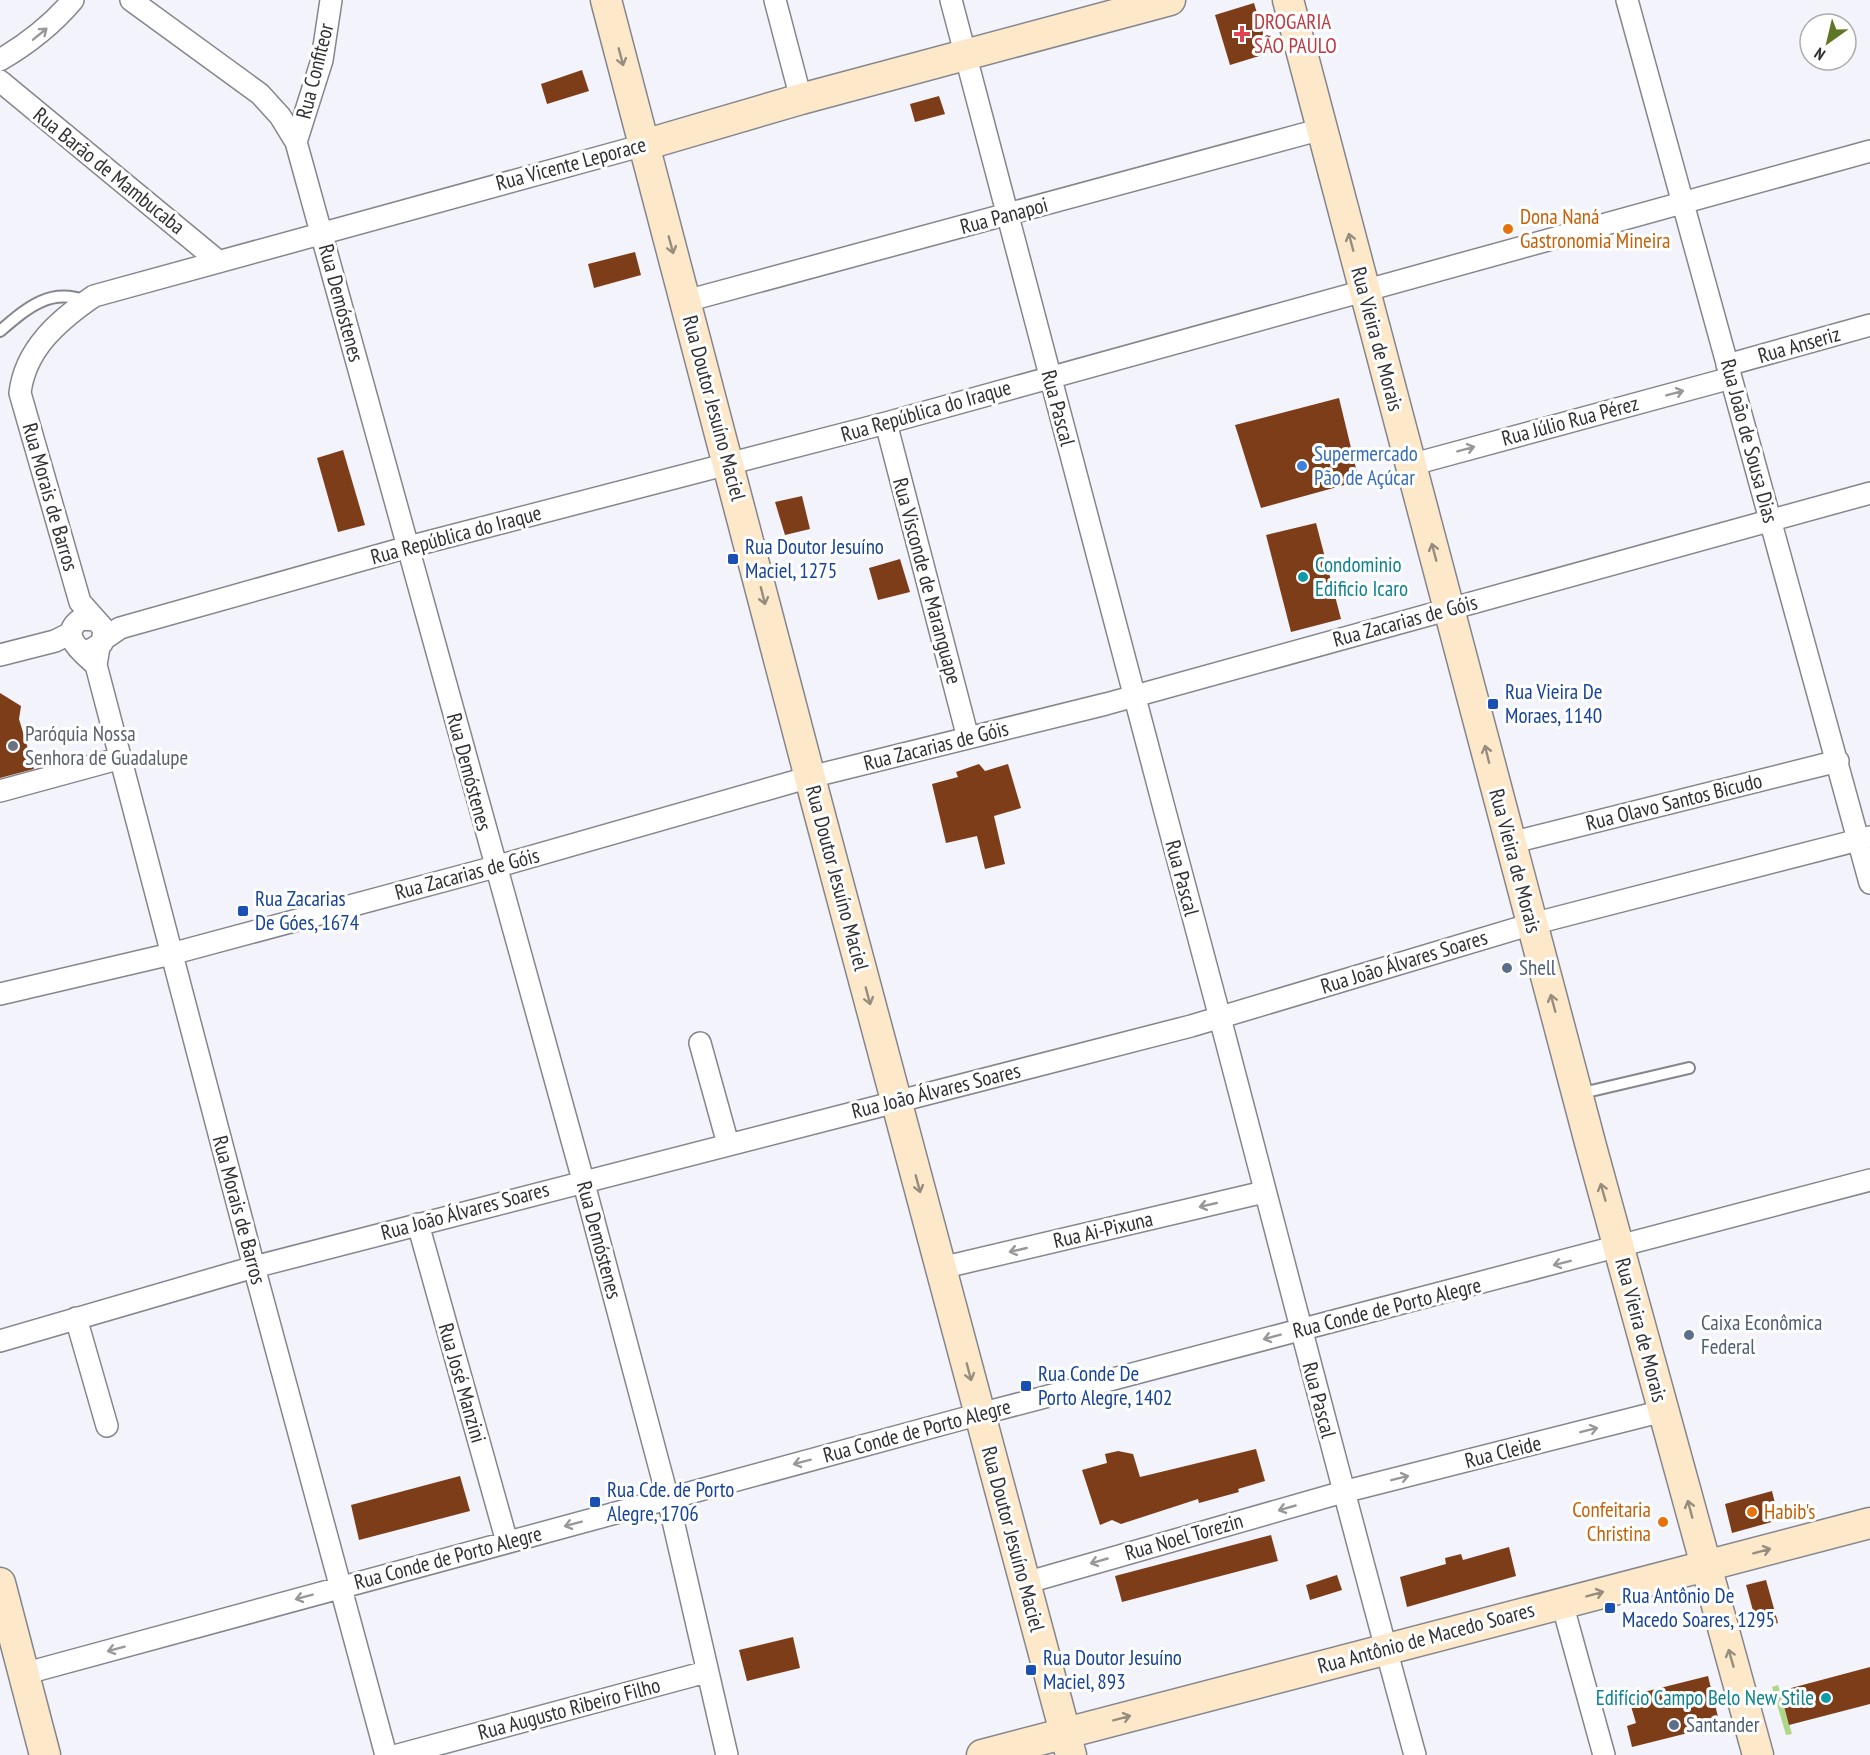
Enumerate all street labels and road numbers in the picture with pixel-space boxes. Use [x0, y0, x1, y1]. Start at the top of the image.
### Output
street label: Rua Confiteor [290, 20, 339, 121]
street label: Rua Barão de Mambucaba [28, 101, 191, 240]
street label: Rua Vicente Leporace [493, 131, 649, 197]
street label: Rua Panapoi [957, 191, 1051, 240]
street label: Rua Demóstenes [313, 241, 370, 365]
street label: Rua Vieira de Morais [1345, 264, 1410, 414]
street label: Rua Doutor Jesuíno Maciel [677, 312, 752, 504]
street label: Rua Anseriz [1755, 320, 1843, 369]
street label: Rua João de Sousa Dias [1715, 356, 1784, 526]
street label: Rua Pascal [1035, 367, 1082, 449]
street label: Rua República do Iraque [838, 373, 1014, 448]
street label: Rua Júlio Rua Pérez [1498, 389, 1641, 452]
street label: Rua Morais de Barros [16, 420, 85, 574]
street label: Rua Visconde de Maranguape [887, 475, 968, 687]
street label: Rua República do Iraque [368, 499, 544, 570]
street label: Rua Zacarias de Góis [1330, 588, 1480, 653]
street label: Rua Demóstenes [441, 710, 498, 834]
street label: Rua Zacarias de Góis [861, 714, 1011, 777]
street label: Rua Olavo Santos Bicudo [1583, 767, 1765, 836]
street label: Rua Doutor Jesuíno Maciel [800, 782, 875, 974]
street label: Rua Vieira de Morais [1483, 786, 1548, 936]
street label: Rua Pascal [1159, 837, 1206, 919]
street label: Rua Zacarias de Góis [392, 841, 542, 906]
street label: Rua João Álvares Soares [1317, 923, 1490, 1000]
street label: Rua João Álvares Soares [849, 1057, 1023, 1125]
street label: Rua Morais de Barros [207, 1133, 272, 1287]
street label: Rua João Álvares Soares [378, 1175, 552, 1246]
street label: Rua Demóstenes [571, 1178, 628, 1302]
street label: Rua Ai-Pixuna [1050, 1205, 1155, 1254]
street label: Rua Vieira de Morais [1609, 1255, 1674, 1405]
street label: Rua Conde de Porto Alegre [1290, 1271, 1484, 1344]
street label: Rua José Manzini [433, 1320, 492, 1446]
street label: Rua Pascal [1296, 1359, 1343, 1441]
street label: Rua Conde de Porto Alegre [820, 1392, 1014, 1469]
street label: Rua Cleide [1462, 1429, 1544, 1474]
street label: Rua Doutor Jesuíno Maciel [976, 1443, 1051, 1635]
street label: Rua Noel Torezin [1122, 1507, 1246, 1566]
street label: Rua Conde de Porto Alegre [351, 1519, 545, 1596]
street label: Rua Antônio de Macedo Soares [1315, 1596, 1537, 1679]
street label: Rua Augusto Ribeiro Filho [475, 1671, 663, 1746]

